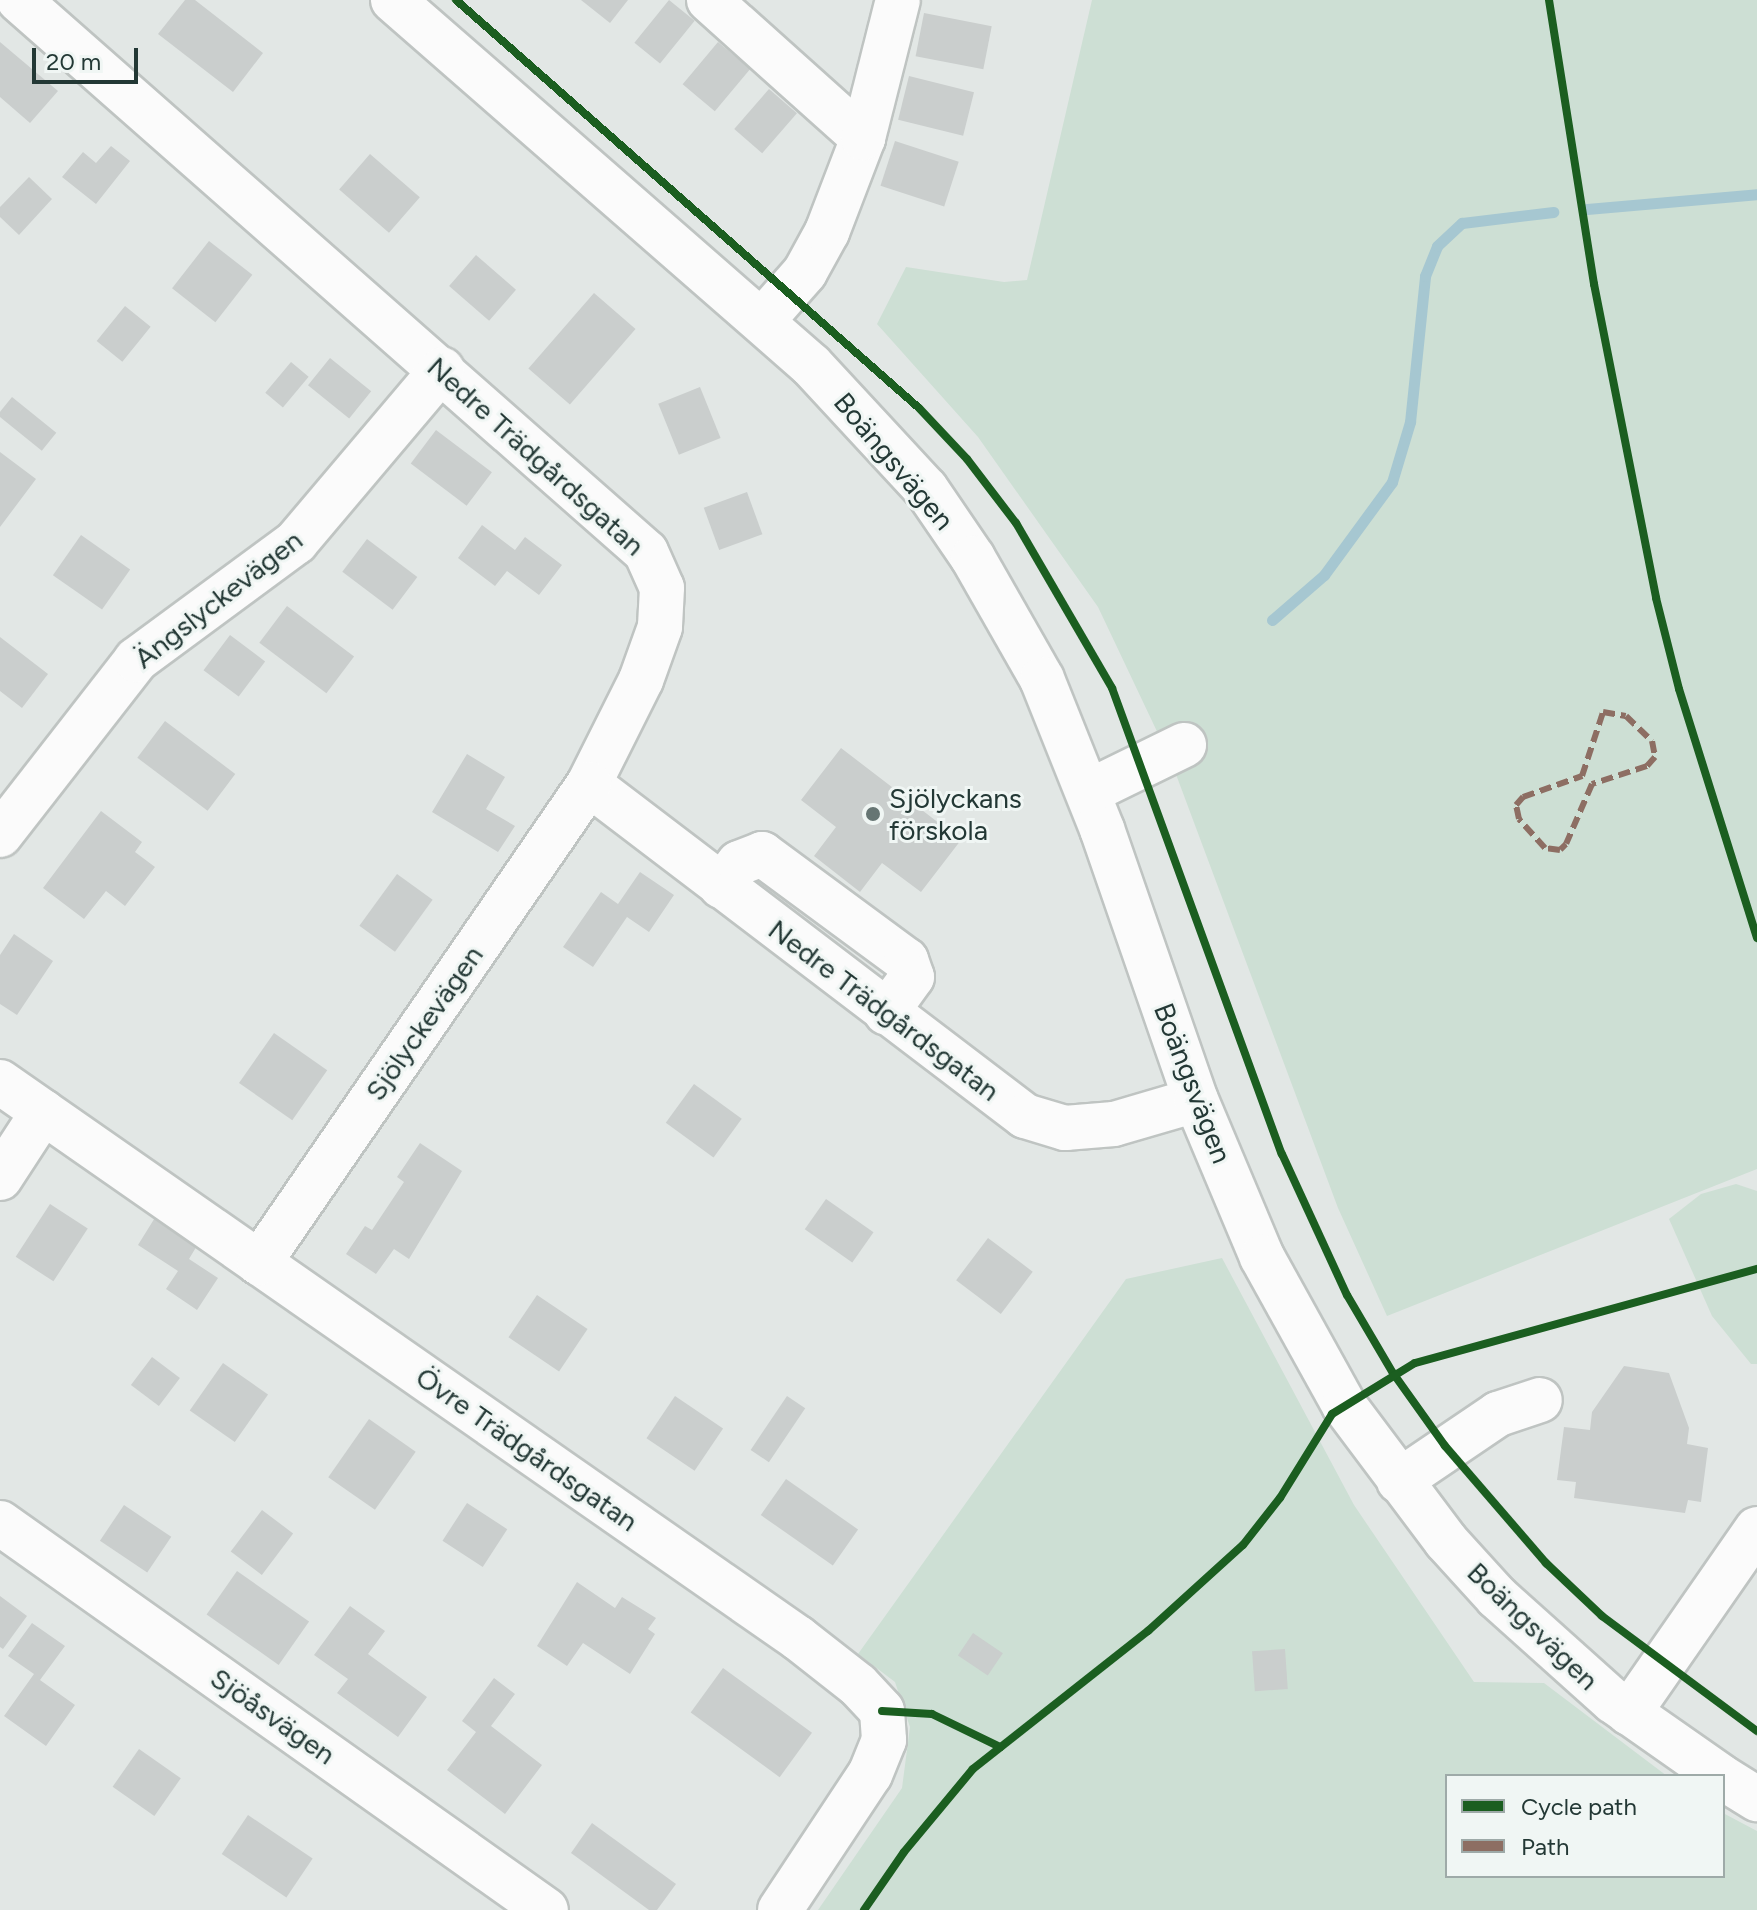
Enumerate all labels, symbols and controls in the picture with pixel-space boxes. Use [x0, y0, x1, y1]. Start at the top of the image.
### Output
scale bar [36, 32, 142, 82]
text: 20 m [46, 47, 101, 76]
street label: Nedre Trädgårdsgatan [421, 350, 651, 562]
street label: Boängsvägen [827, 386, 961, 536]
street label: Ängslyckevägen [127, 523, 309, 675]
place label: Sjölyckans förskola [889, 781, 1022, 847]
marker: Sjölyckans förskola [864, 805, 882, 823]
street label: Nedre Trädgårdsgatan [762, 912, 1006, 1108]
street label: Sjölyckevägen [358, 939, 490, 1107]
street label: Boängsvägen [1147, 998, 1239, 1168]
street label: Övre Trädgårdsgatan [410, 1360, 644, 1538]
street label: Boängsvägen [1461, 1555, 1605, 1697]
street label: Sjöåsvägen [204, 1661, 342, 1771]
legend [1445, 1774, 1725, 1878]
text: Cycle path [1521, 1792, 1637, 1821]
text: Path [1521, 1832, 1569, 1861]

